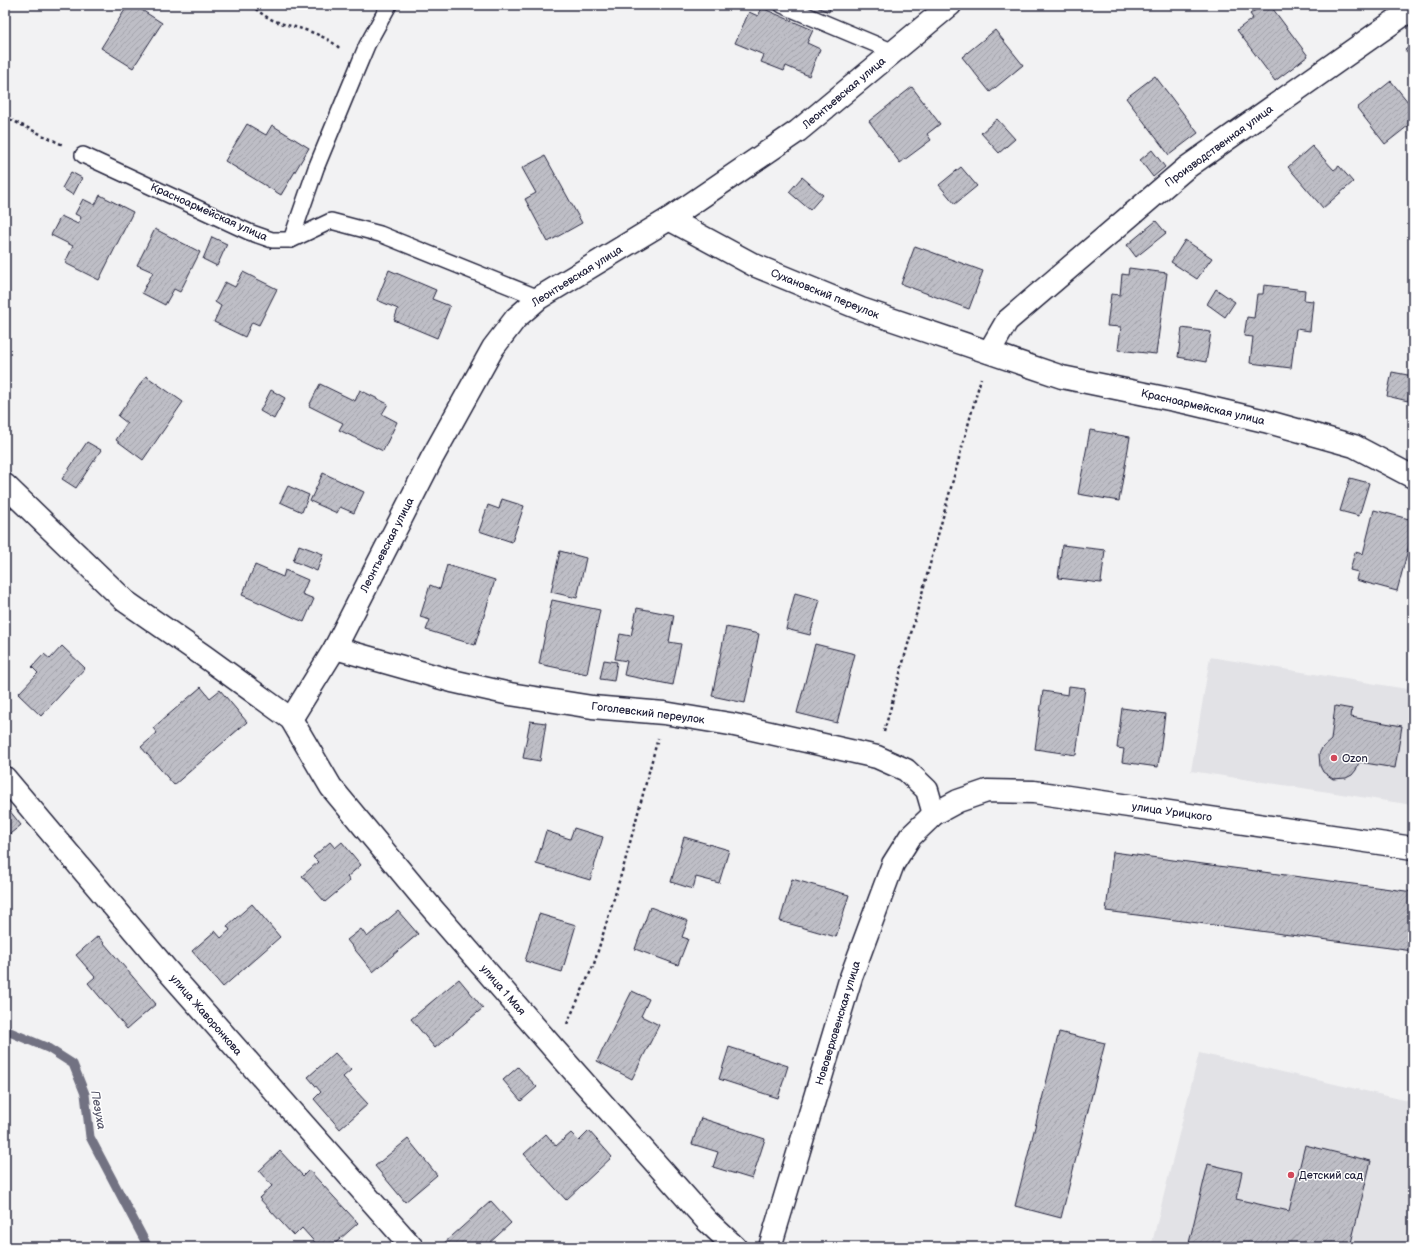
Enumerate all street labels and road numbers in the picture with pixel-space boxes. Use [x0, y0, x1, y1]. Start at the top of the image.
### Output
street label: Леонтьевская улица [799, 54, 889, 132]
street label: Производственная улица [1162, 102, 1276, 190]
street label: Красноармейская улица [149, 180, 270, 244]
street label: Леонтьевская улица [528, 243, 625, 310]
street label: Сухановский переулок [769, 266, 881, 322]
street label: Красноармейская улица [1140, 386, 1267, 428]
street label: Леонтьевская улица [357, 495, 417, 595]
street label: Гоголевский переулок [591, 700, 706, 726]
street label: улица Урицкого [1131, 800, 1213, 824]
street label: Нововерховенская улица [813, 959, 863, 1087]
street label: улица 1 Мая [478, 962, 528, 1018]
street label: улица Жаворонкова [167, 972, 245, 1058]

